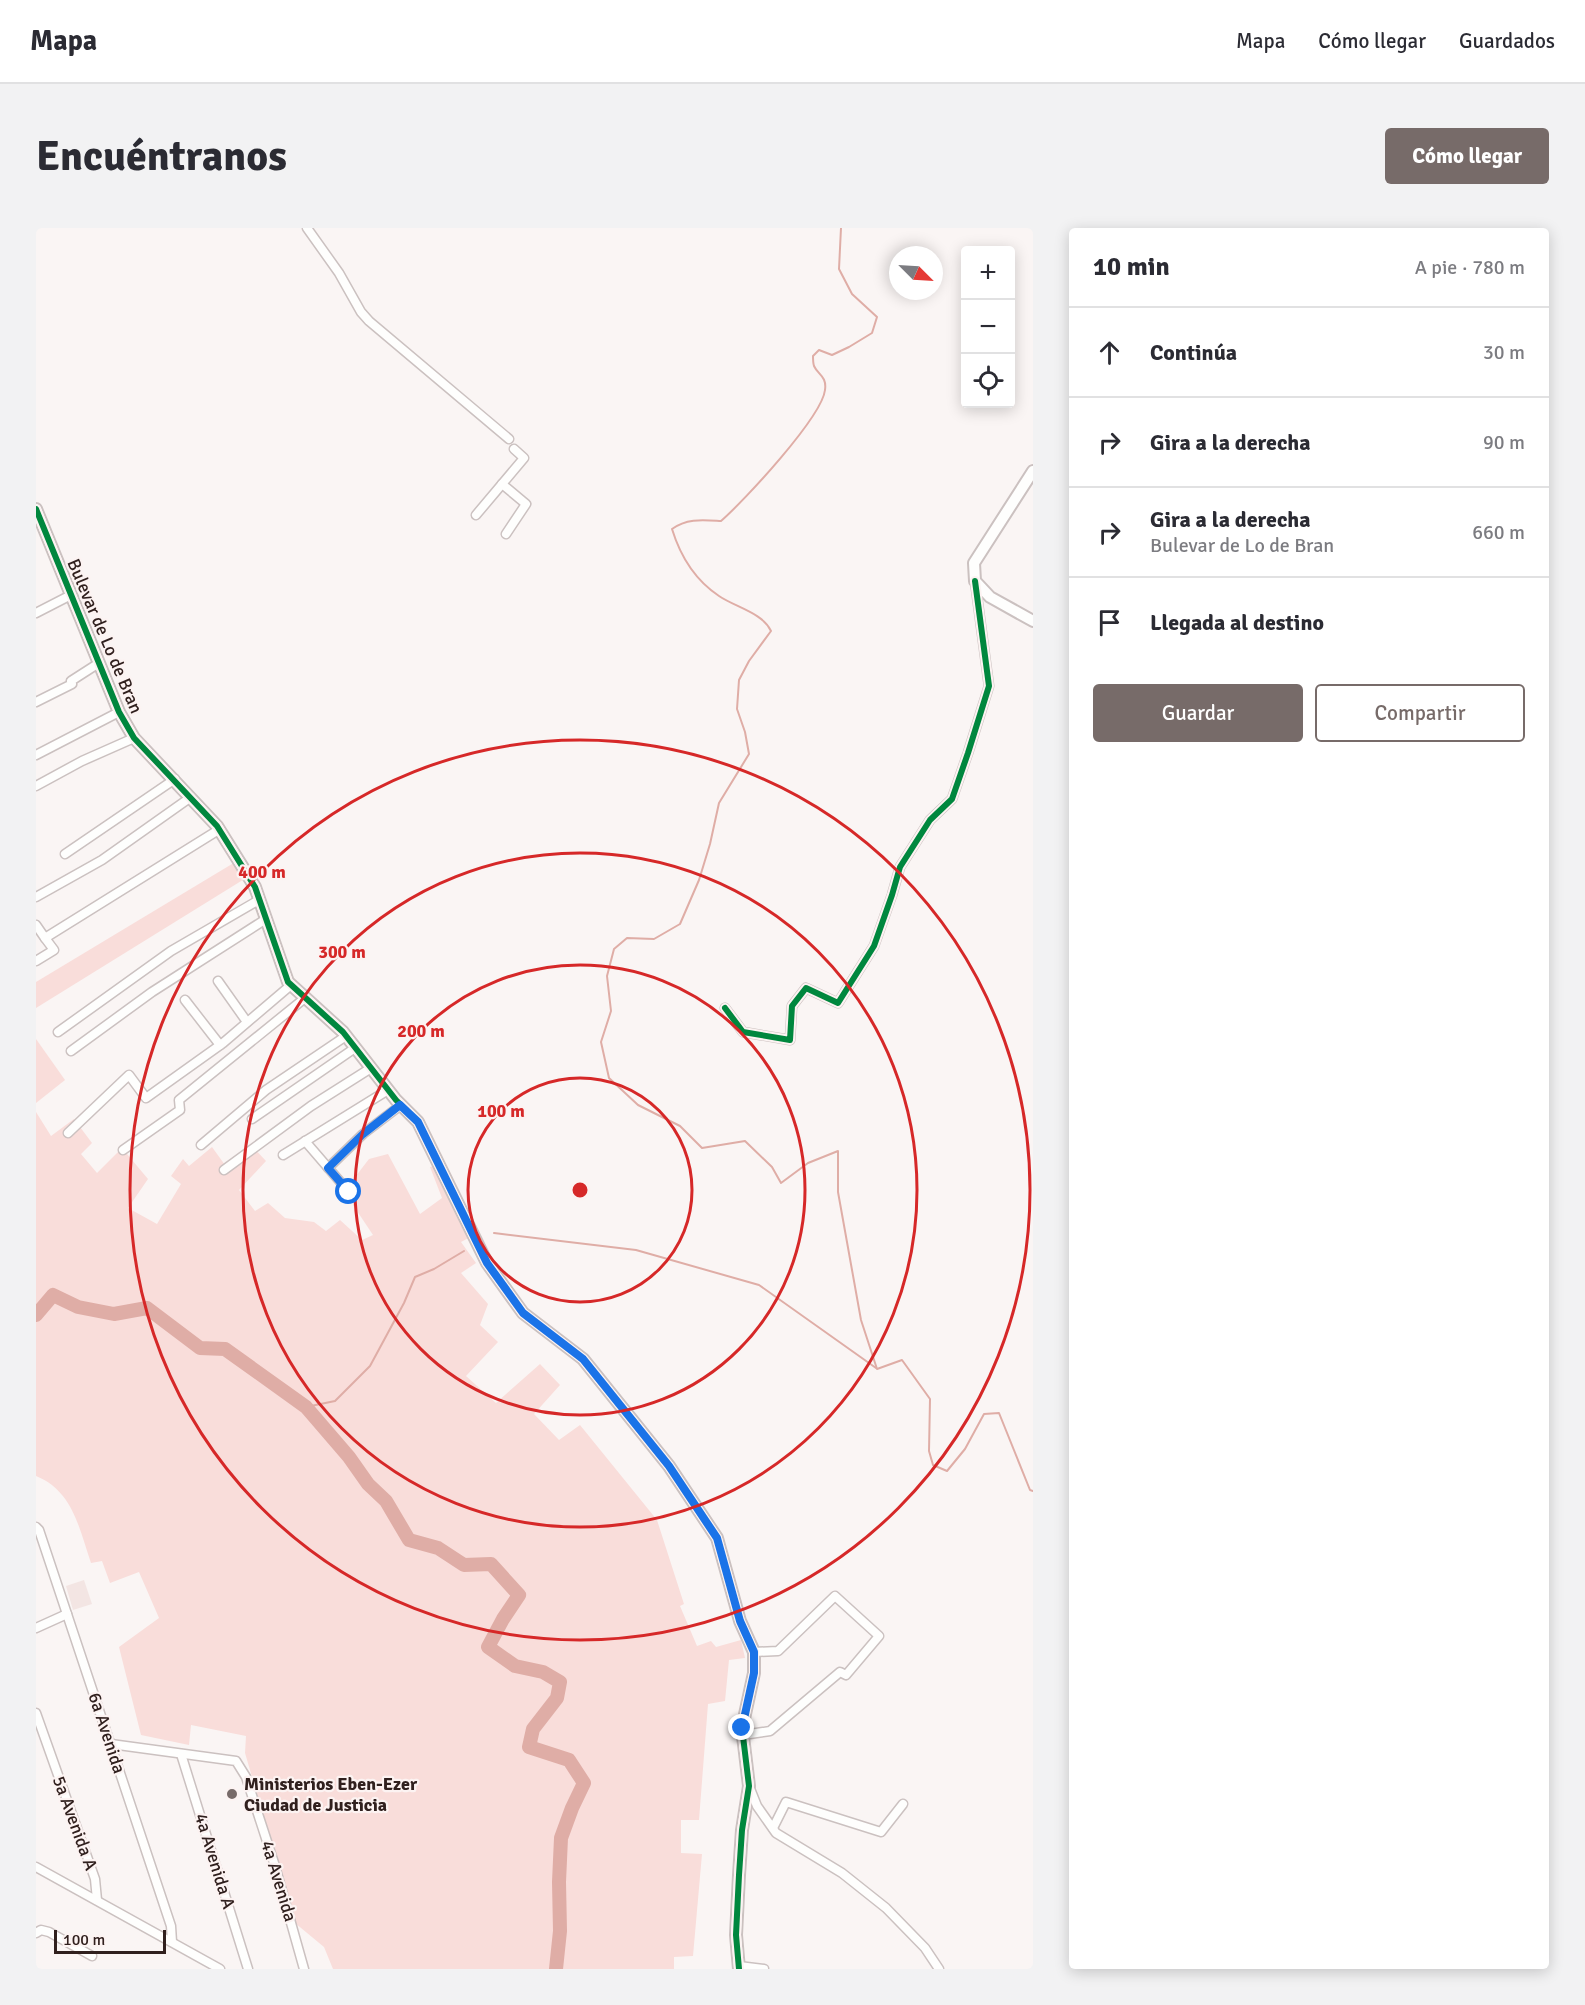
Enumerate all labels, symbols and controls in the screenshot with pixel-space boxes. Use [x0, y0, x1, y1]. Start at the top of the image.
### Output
text: Mapa [30, 24, 97, 58]
text: Mapa [1236, 28, 1285, 54]
text: Cómo llegar [1318, 28, 1426, 54]
text: Guardados [1459, 28, 1555, 54]
button: Cómo llegar [1385, 128, 1549, 184]
text: Encuéntranos [36, 131, 287, 182]
north arrow [889, 246, 943, 300]
map controls [961, 246, 1015, 408]
button: + [961, 246, 1015, 300]
text: 10 min [1093, 251, 1170, 283]
text: A pie · 780 m [1415, 255, 1525, 280]
button: − [961, 300, 1015, 354]
icon: ahead [1093, 336, 1126, 369]
text: Continúa [1150, 339, 1237, 366]
text: 30 m [1483, 340, 1525, 365]
button: locate [961, 354, 1015, 408]
icon: right [1093, 426, 1126, 459]
text: Gira a la derecha [1150, 429, 1311, 456]
text: 90 m [1483, 430, 1525, 455]
text: Gira a la derecha [1150, 506, 1311, 533]
icon: right [1093, 516, 1126, 549]
text: 660 m [1472, 520, 1525, 545]
text: Bulevar de Lo de Bran [1150, 533, 1334, 558]
street label: Bulevar de Lo de Bran [62, 555, 148, 717]
icon: arrive [1093, 606, 1126, 639]
text: Llegada al destino [1150, 609, 1324, 636]
button: Guardar [1093, 684, 1303, 742]
button: Compartir [1315, 684, 1525, 742]
text: 400 m [238, 861, 286, 883]
text: 300 m [318, 941, 366, 963]
text: 200 m [397, 1020, 445, 1042]
text: 100 m [477, 1100, 525, 1122]
route start [335, 1178, 361, 1204]
centre of rings [570, 1180, 590, 1200]
street label: 6a Avenida [84, 1690, 130, 1776]
route end [728, 1714, 754, 1740]
street label: 5a Avenida A [48, 1773, 102, 1873]
place label: Ministerios Eben-Ezer Ciudad de Justicia [244, 1773, 418, 1816]
marker: Ministerios Eben-Ezer Ciudad de Justicia [225, 1787, 239, 1801]
street label: 4a Avenida A [190, 1811, 240, 1911]
street label: 4a Avenida [256, 1838, 302, 1924]
scale bar [54, 1927, 166, 1954]
text: 100 m [63, 1930, 105, 1950]

